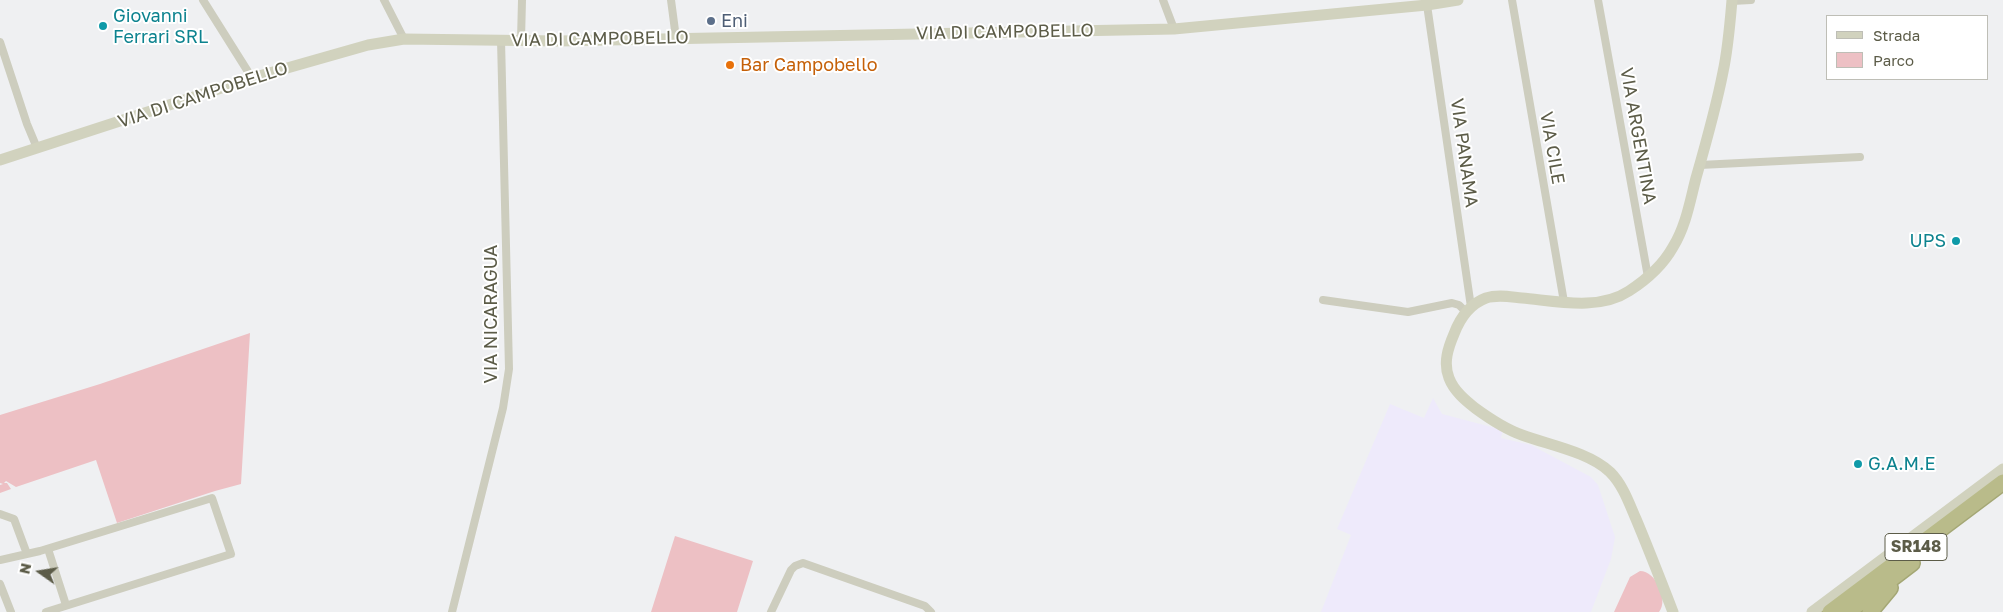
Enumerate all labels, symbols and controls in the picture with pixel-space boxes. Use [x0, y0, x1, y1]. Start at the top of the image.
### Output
place label: Giovanni Ferrari SRL [113, 5, 208, 48]
place label: Eni [721, 10, 748, 32]
marker: Eni [705, 15, 717, 27]
legend [1826, 15, 1988, 80]
marker: Giovanni Ferrari SRL [97, 20, 109, 32]
street label: VIA DI CAMPOBELLO [916, 20, 1094, 44]
text: Strada [1873, 26, 1920, 44]
street label: VIA DI CAMPOBELLO [511, 27, 689, 51]
text: Parco [1873, 51, 1914, 69]
place label: Bar Campobello [740, 54, 878, 76]
street label: VIA DI CAMPOBELLO [115, 57, 291, 133]
marker: Bar Campobello [724, 59, 736, 71]
street label: VIA ARGENTINA [1615, 66, 1661, 206]
street label: VIA PANAMA [1446, 97, 1482, 209]
street label: VIA CILE [1535, 110, 1569, 186]
place label: UPS [1910, 230, 1946, 252]
marker: UPS [1950, 235, 1962, 247]
street label: VIA NICARAGUA [480, 245, 502, 383]
place label: G.A.M.E [1868, 453, 1935, 475]
marker: G.A.M.E [1852, 458, 1864, 470]
road number: SR148 [1885, 534, 1947, 560]
north arrow [15, 547, 65, 597]
text: N [15, 561, 34, 576]

